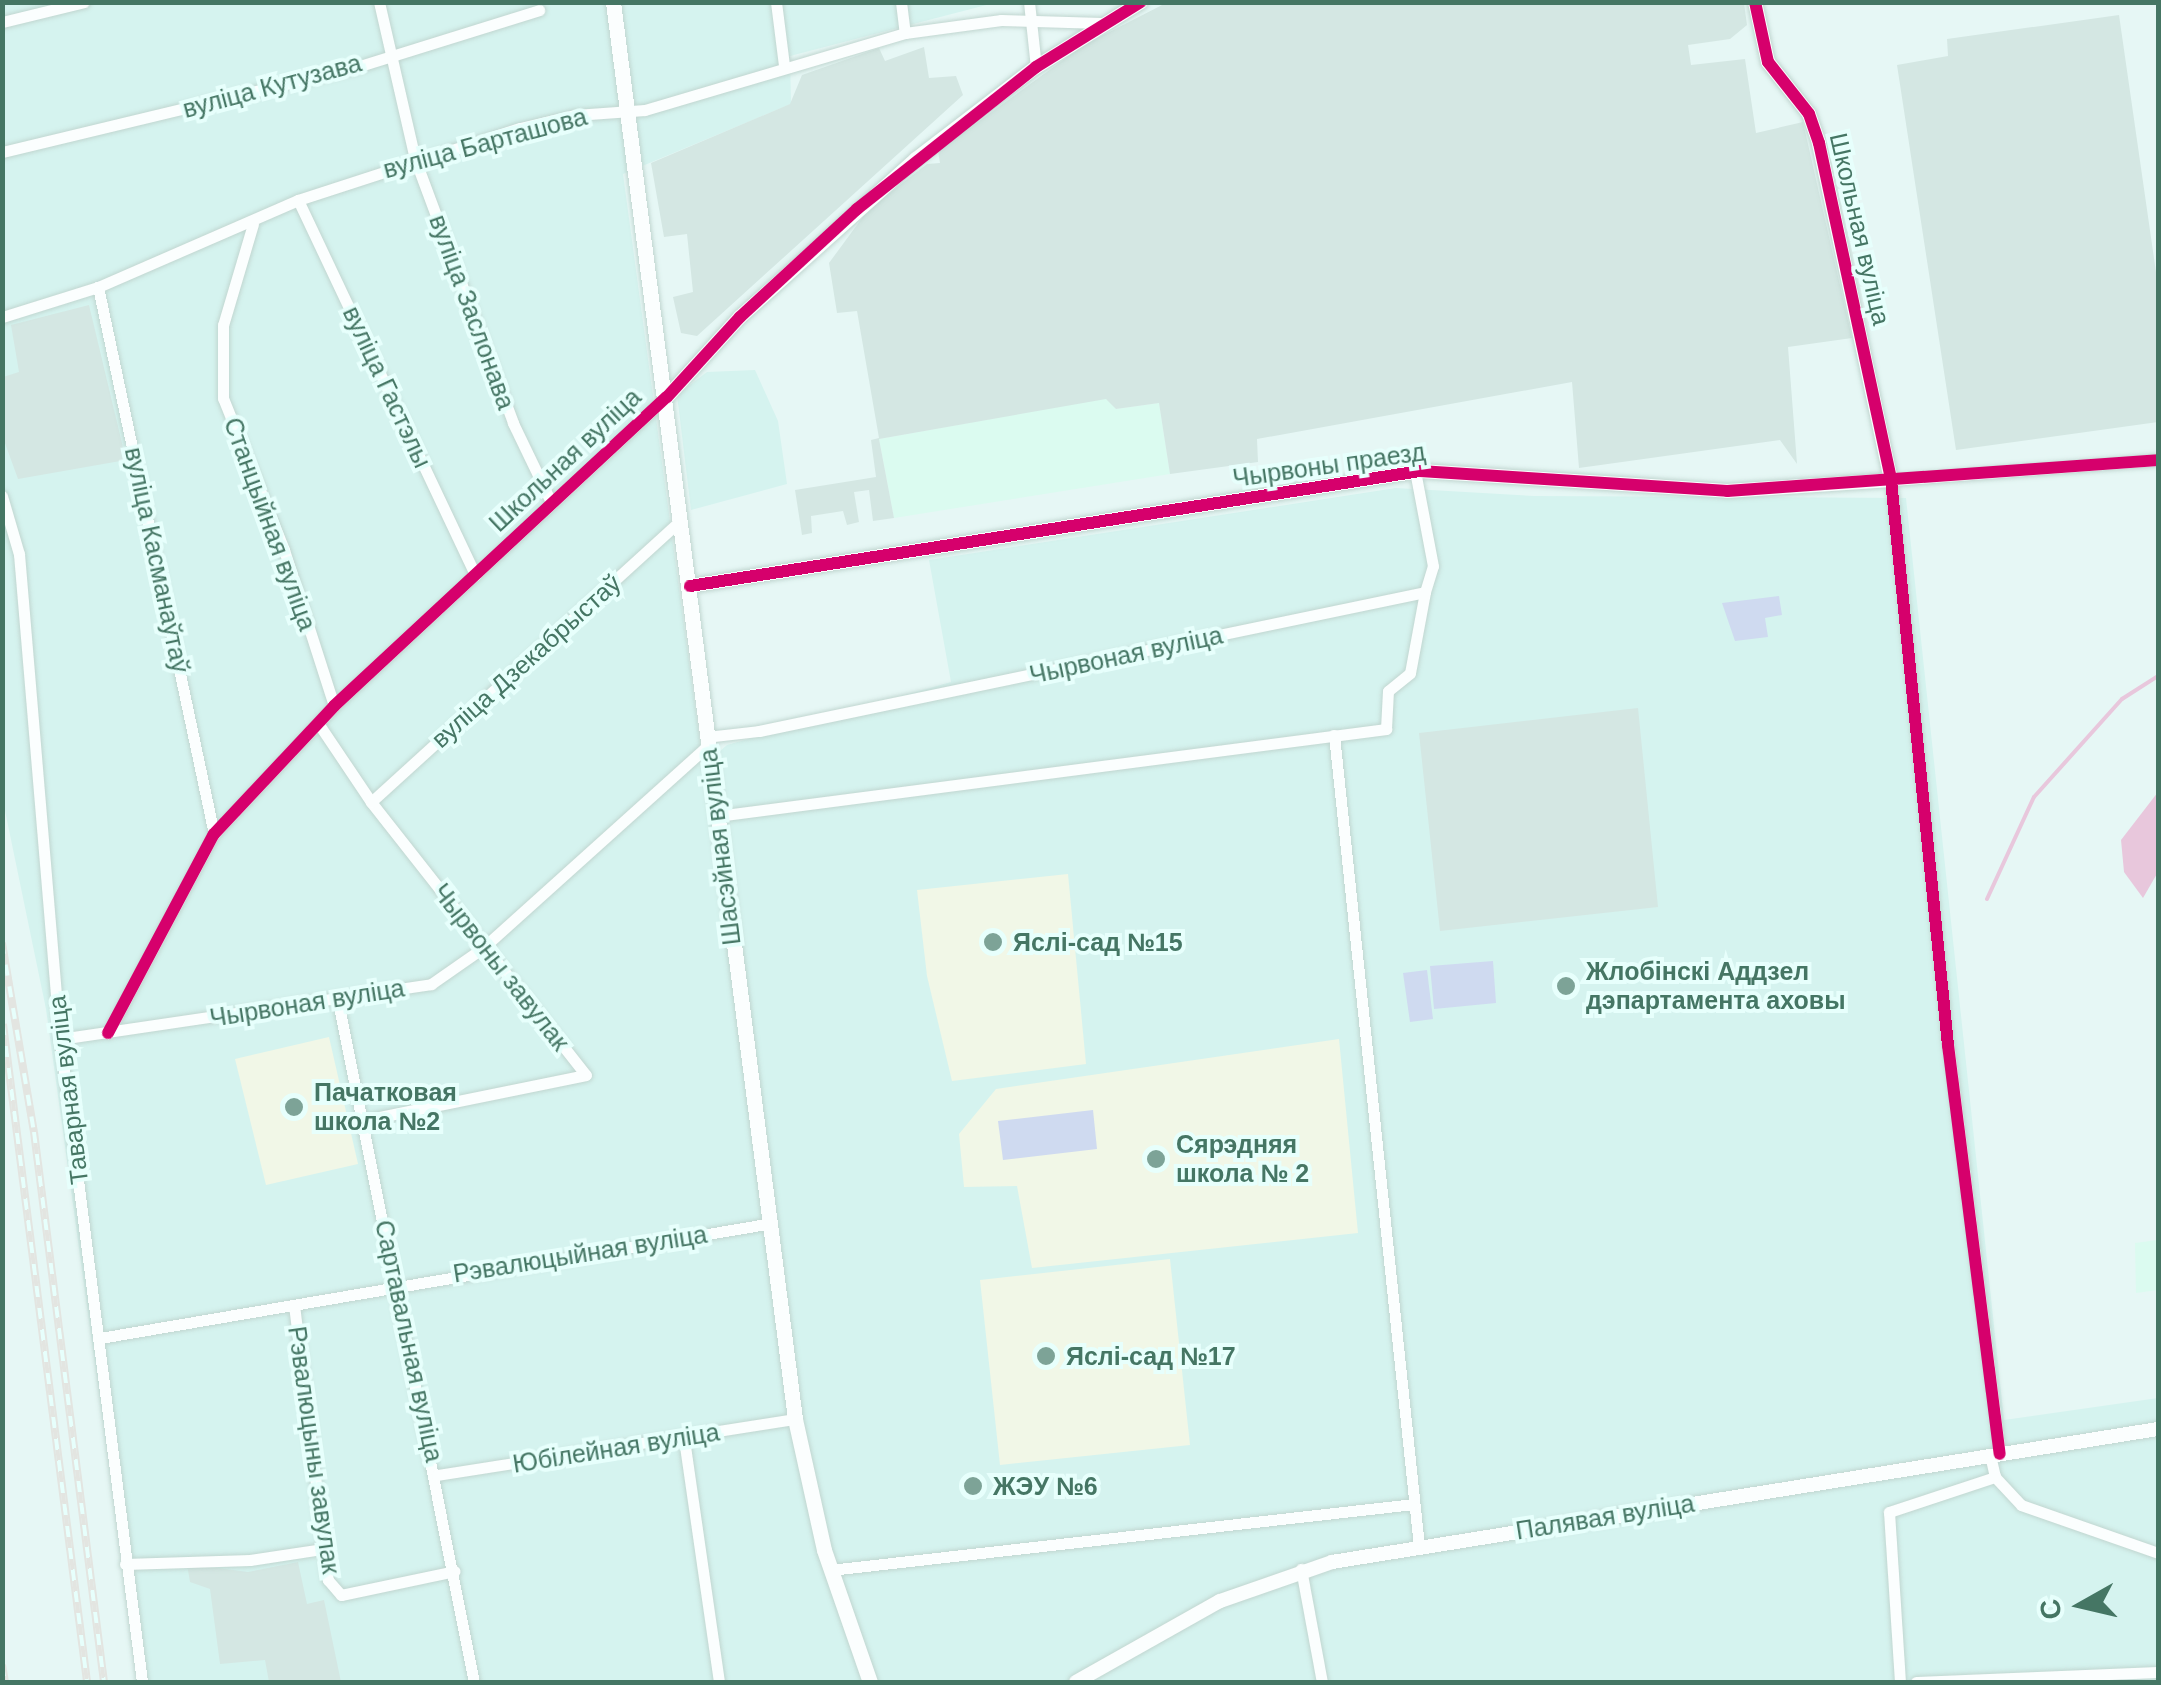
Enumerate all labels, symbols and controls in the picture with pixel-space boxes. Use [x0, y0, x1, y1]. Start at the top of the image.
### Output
street label: вуліца Кутузава [179, 48, 365, 124]
street label: вуліца Барташова [380, 101, 590, 185]
street label: Школьная вуліца [1823, 130, 1897, 328]
street label: вуліца Заслонава [423, 211, 521, 413]
street label: вуліца Гастэлы [336, 301, 438, 473]
street label: Школьная вуліца [483, 382, 647, 538]
street label: Станцыйная вуліца [218, 413, 322, 635]
street label: Чырвоны праезд [1231, 437, 1427, 493]
street label: вуліца Касманаўтаў [118, 444, 196, 676]
street label: вуліца Дзекабрыстаў [425, 568, 627, 754]
street label: Чырвоная вуліца [1027, 620, 1225, 690]
street label: Шасэйная вуліца [693, 747, 747, 947]
street label: Чырвоны завулак [426, 878, 576, 1056]
place label: Яслі-сад №15 [1013, 927, 1183, 957]
marker: Яслі-сад №15 [982, 931, 1004, 953]
place label: Жлобінскі Аддзел дэпартамента аховы [1586, 957, 1846, 1016]
street label: Чырвоная вуліца [208, 973, 406, 1033]
marker: Жлобінскі Аддзел дэпартамента аховы [1555, 975, 1577, 997]
street label: Таварная вуліца [42, 994, 94, 1186]
place label: Пачатковая школа №2 [314, 1078, 457, 1137]
marker: Пачатковая школа №2 [283, 1096, 305, 1118]
place label: Сярэдняя школа № 2 [1176, 1130, 1309, 1189]
marker: Сярэдняя школа № 2 [1145, 1148, 1167, 1170]
street label: Сартавальная вуліца [369, 1217, 449, 1465]
street label: Рэвалюцыйная вуліца [451, 1219, 709, 1289]
street label: Рэвалюцыны завулак [282, 1324, 346, 1576]
place label: Яслі-сад №17 [1066, 1341, 1236, 1371]
marker: Яслі-сад №17 [1035, 1345, 1057, 1367]
street label: Юбілейная вуліца [511, 1417, 721, 1479]
place label: ЖЭУ №6 [993, 1471, 1098, 1501]
marker: ЖЭУ №6 [962, 1475, 984, 1497]
street label: Палявая вуліца [1514, 1488, 1696, 1546]
north arrow [2031, 1555, 2131, 1655]
text: С [2034, 1597, 2068, 1621]

